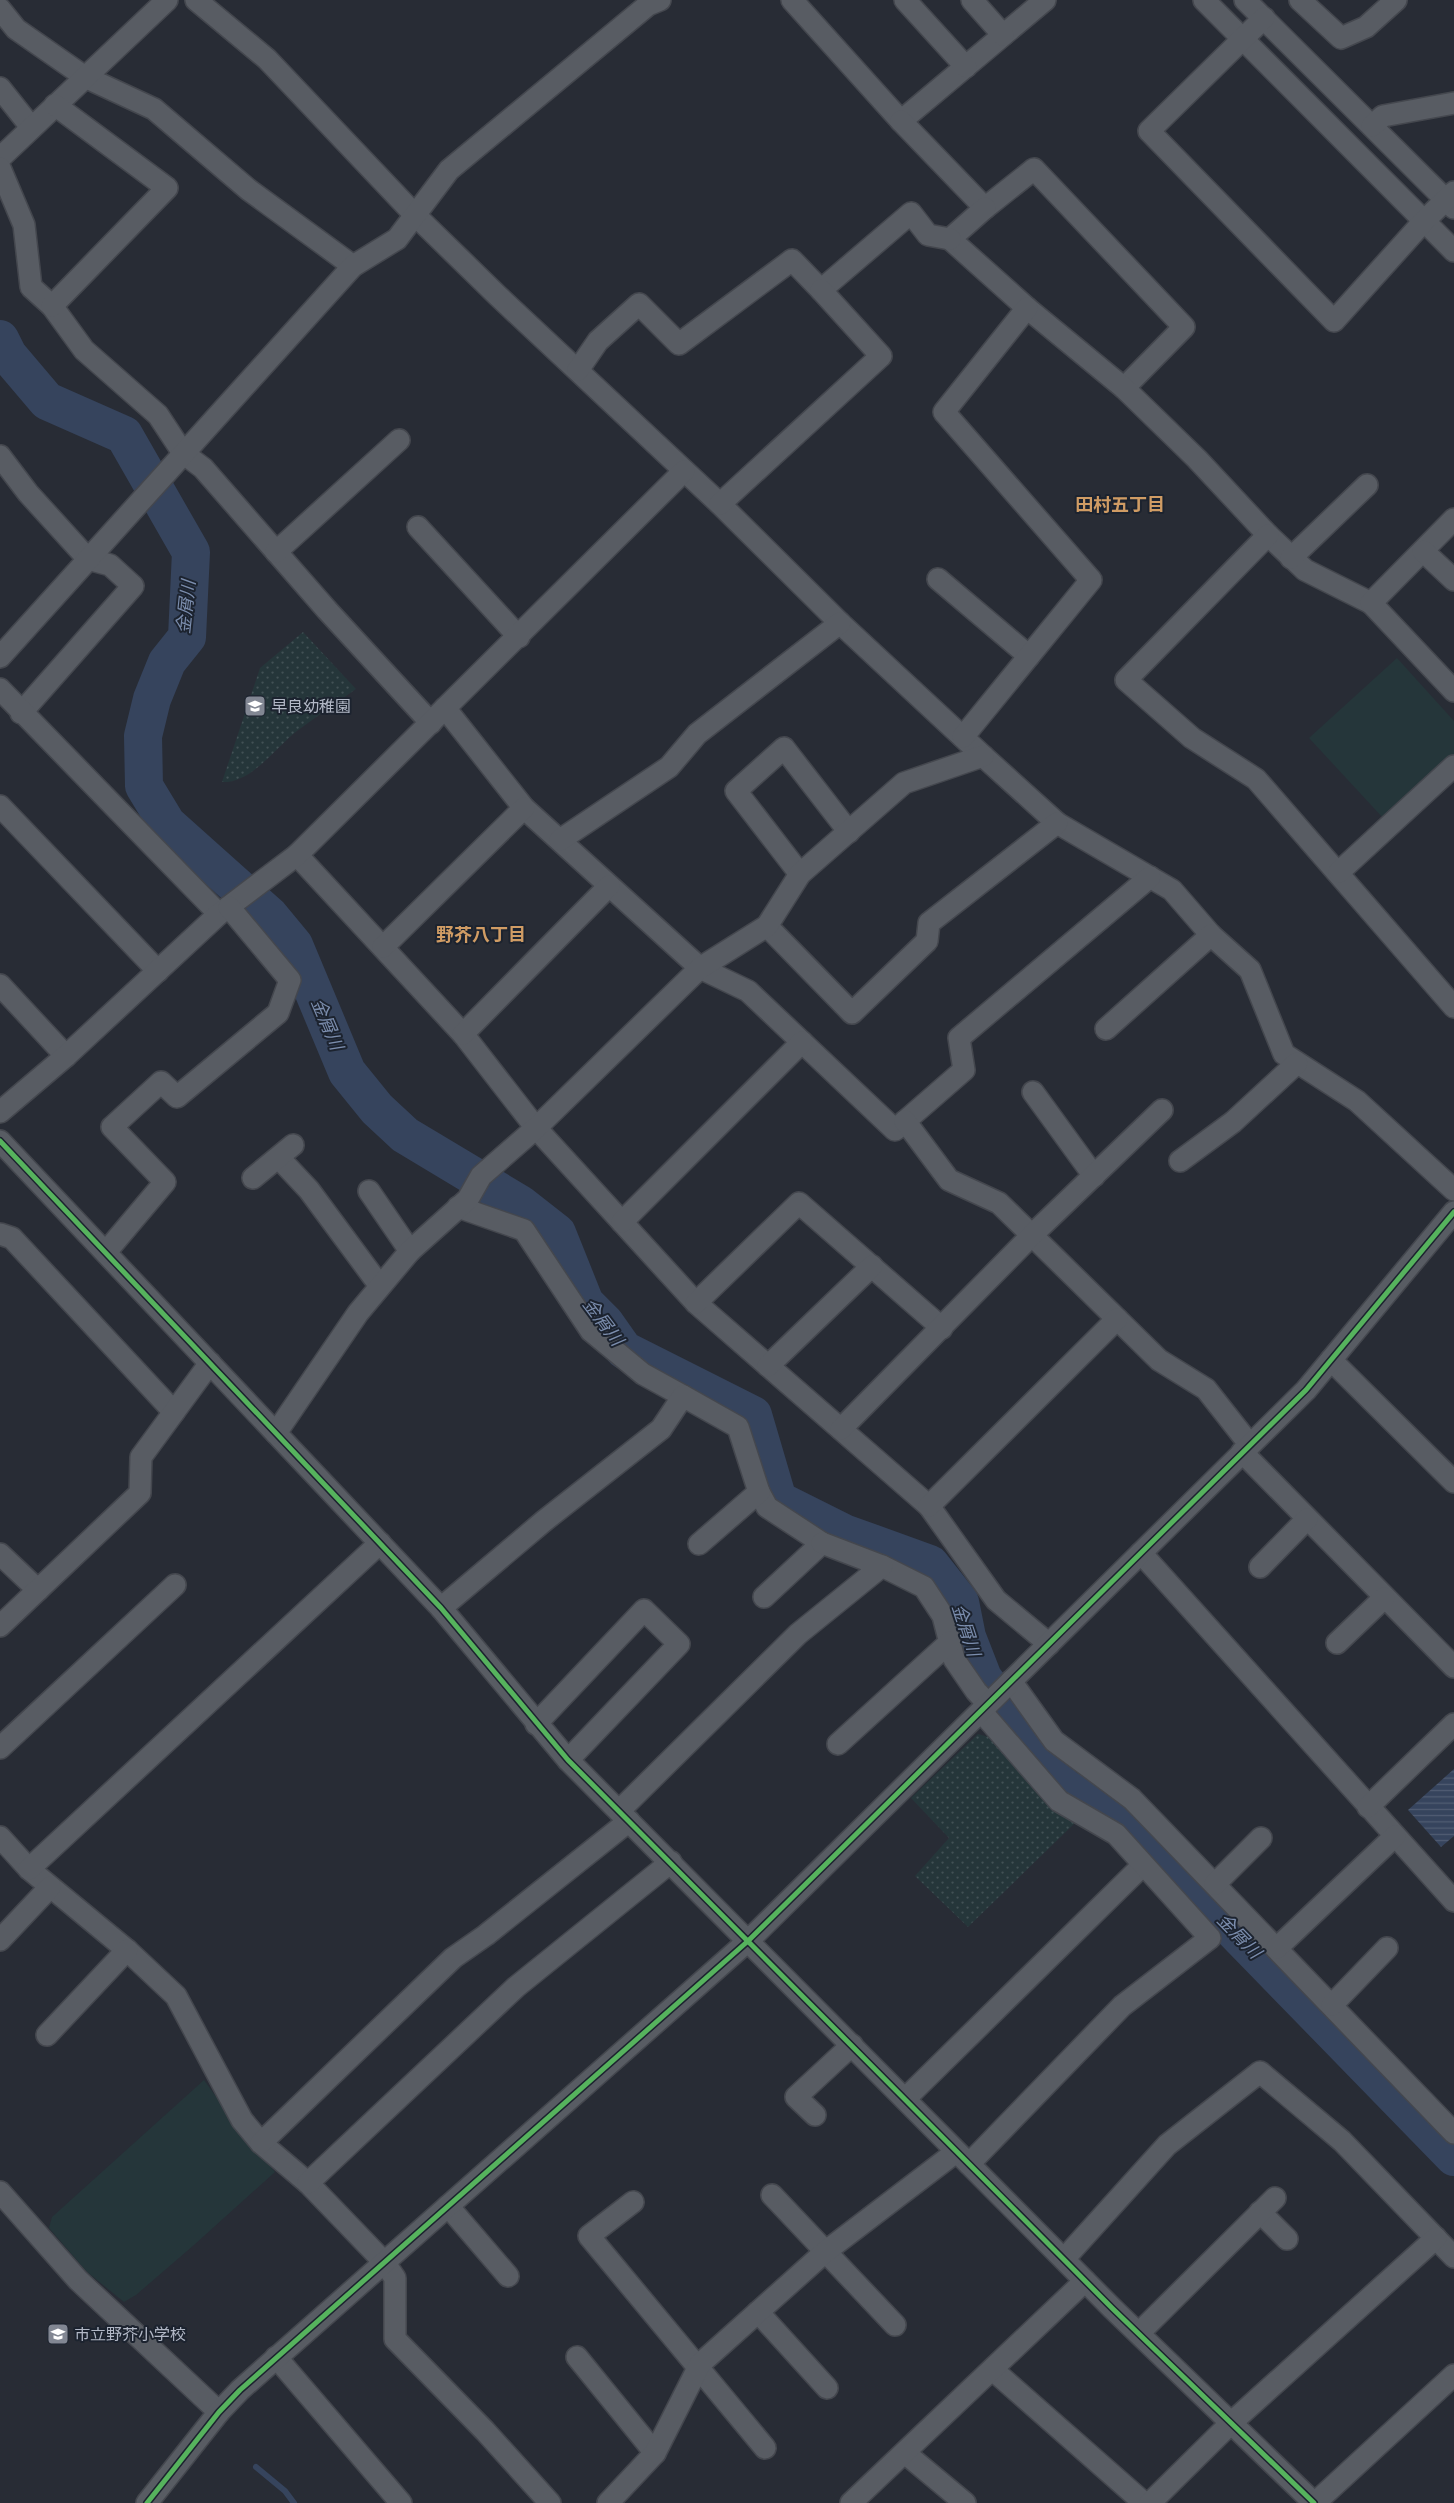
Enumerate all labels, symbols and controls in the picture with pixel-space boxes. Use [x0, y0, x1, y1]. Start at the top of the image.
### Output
district label: 田村五丁目 [1075, 494, 1165, 516]
water label: 金屑川 [172, 577, 200, 635]
school or university icon: 早良幼稚園 [243, 694, 267, 718]
place label: 早良幼稚園 [271, 697, 351, 716]
district label: 野芥八丁目 [436, 924, 526, 946]
water label: 金屑川 [306, 995, 348, 1055]
water label: 金屑川 [578, 1294, 629, 1352]
water label: 金屑川 [947, 1601, 985, 1661]
water label: 金屑川 [1212, 1909, 1267, 1965]
school or university icon: 市立野芥小学校 [46, 2322, 70, 2346]
place label: 市立野芥小学校 [74, 2325, 186, 2344]

